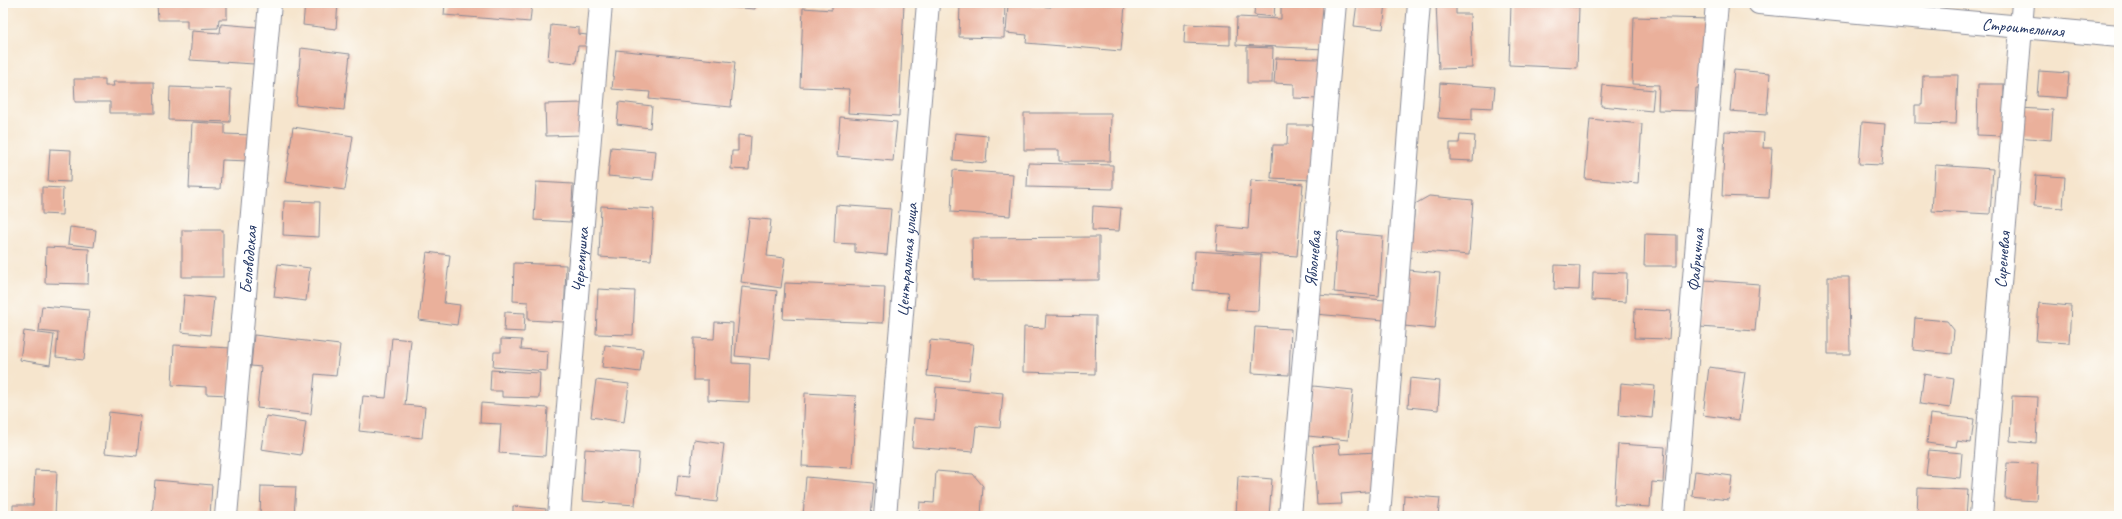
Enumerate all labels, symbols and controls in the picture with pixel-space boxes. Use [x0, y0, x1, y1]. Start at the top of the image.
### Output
street label: Строительная [1981, 13, 2066, 42]
street label: Центральная улица [892, 201, 922, 318]
street label: Беловодская [235, 224, 262, 294]
street label: Черемушка [567, 225, 594, 293]
street label: Фабричная [1683, 227, 1709, 292]
street label: Яблоневая [1300, 229, 1326, 288]
street label: Сиреневая [1990, 229, 2015, 289]

